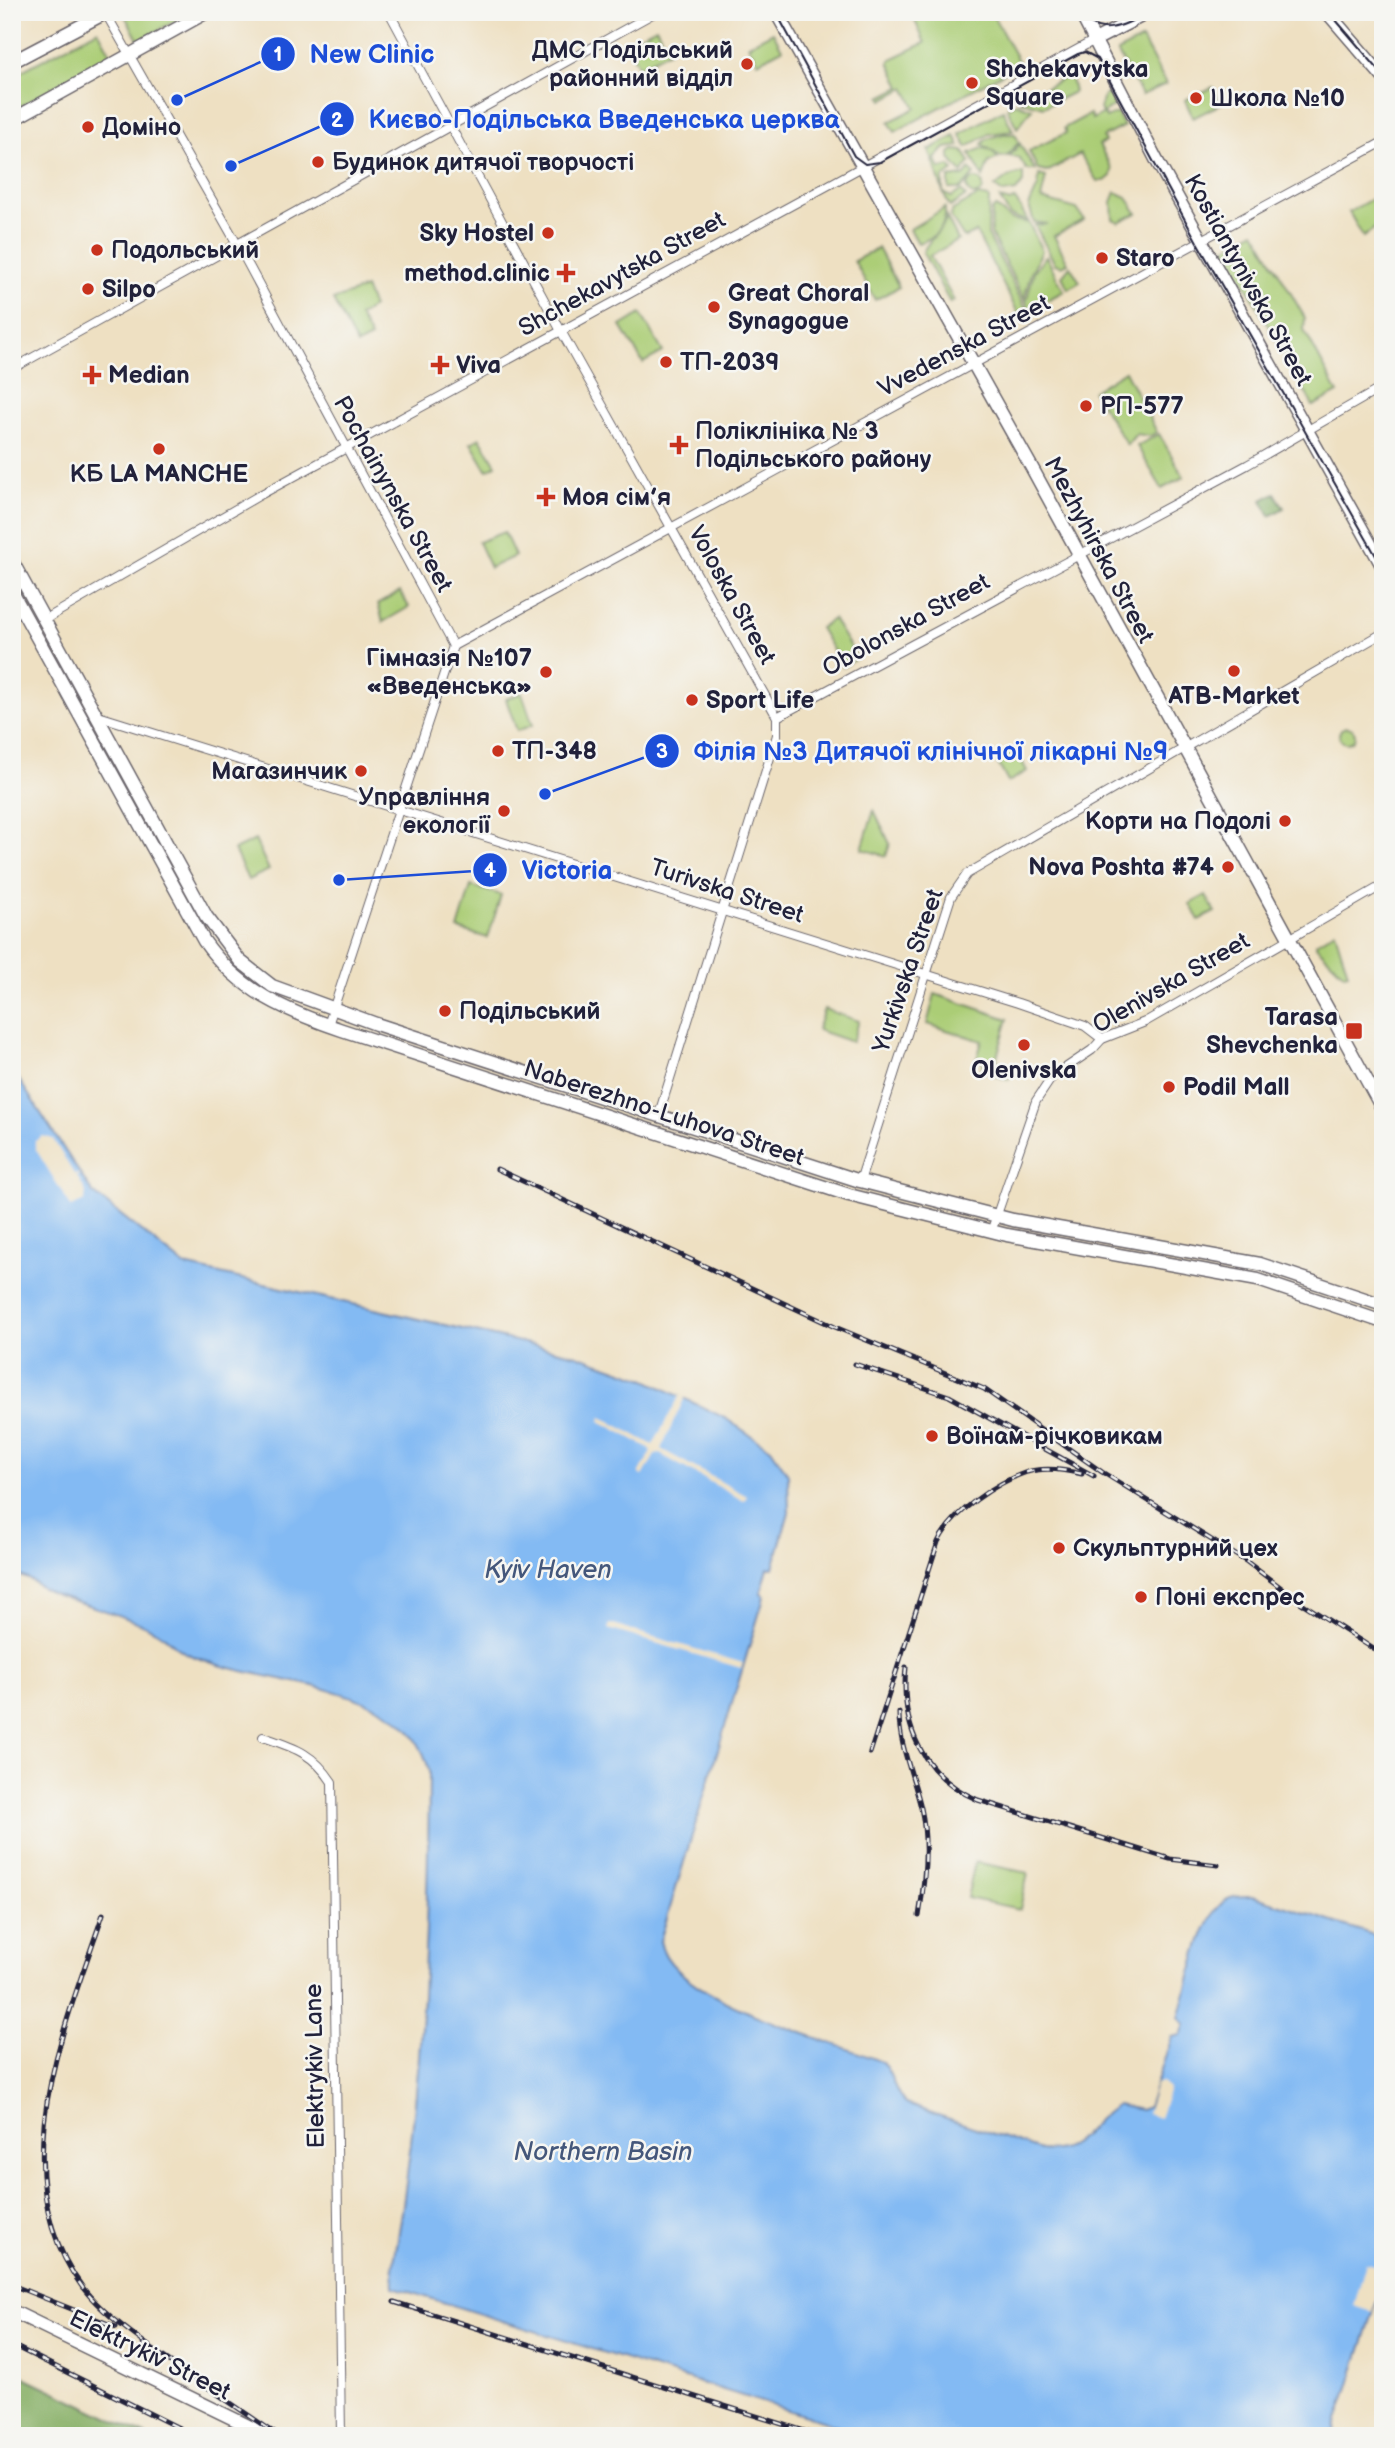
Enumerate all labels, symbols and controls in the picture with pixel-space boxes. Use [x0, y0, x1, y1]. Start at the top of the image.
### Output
callout: New Clinic [261, 30, 449, 77]
place label: ДМС Подільський районний відділ [532, 36, 733, 93]
text: New Clinic [310, 40, 434, 71]
text: 1 [274, 42, 282, 67]
place label: Shchekavytska Square [986, 55, 1149, 112]
marker: ДМС Подільський районний відділ [739, 56, 755, 72]
marker: Shchekavytska Square [964, 75, 980, 91]
place label: Школа №10 [1210, 84, 1345, 113]
marker: Школа №10 [1188, 90, 1204, 106]
callout: Києво-Подільська Введенська церква [319, 96, 854, 143]
text: Києво-Подільська Введенська церква [368, 105, 840, 136]
text: 2 [331, 108, 344, 133]
place label: Доміно [102, 113, 181, 142]
marker: Доміно [80, 119, 96, 135]
place label: Будинок дитячої творчості [332, 148, 634, 177]
marker: Будинок дитячої творчості [310, 154, 326, 170]
street label: Kostiantynivska Street [1178, 169, 1319, 391]
street label: Shchekavytska Street [514, 205, 731, 343]
place label: Sky Hostel [419, 219, 534, 248]
marker: Sky Hostel [540, 225, 556, 241]
place label: Подольський [111, 236, 259, 265]
marker: Подольський [89, 242, 105, 258]
place label: Staro [1116, 244, 1175, 273]
marker: Staro [1094, 250, 1110, 266]
place label: method.clinic [404, 259, 550, 288]
marker: method.clinic [556, 263, 576, 283]
place label: Silpo [102, 275, 156, 304]
place label: Great Choral Synagogue [728, 279, 869, 336]
marker: Silpo [80, 281, 96, 297]
street label: Vvedenska Street [873, 288, 1055, 404]
marker: Great Choral Synagogue [706, 299, 722, 315]
place label: ТП-2039 [680, 348, 779, 377]
place label: Viva [456, 351, 501, 380]
marker: ТП-2039 [658, 354, 674, 370]
marker: Viva [430, 355, 450, 375]
place label: Median [108, 361, 190, 390]
marker: Median [82, 365, 102, 385]
street label: Pochainynska Street [327, 391, 459, 598]
place label: РП-577 [1100, 392, 1184, 421]
marker: РП-577 [1078, 398, 1094, 414]
place label: Поліклініка № 3 Подільського району [695, 417, 932, 474]
marker: Поліклініка № 3 Подільського району [669, 435, 689, 455]
marker: КБ LA MANCHE [151, 441, 167, 457]
street label: Mezhyhirska Street [1038, 452, 1161, 649]
place label: КБ LA MANCHE [70, 460, 248, 489]
place label: Моя сім’я [562, 483, 671, 512]
marker: Моя сім’я [536, 487, 556, 507]
street label: Voloska Street [682, 521, 782, 670]
street label: Obolonska Street [817, 567, 995, 683]
place label: Гімназія №107 «Введенська» [366, 644, 532, 701]
marker: ATB-Market [1226, 663, 1242, 679]
marker: Гімназія №107 «Введенська» [538, 664, 554, 680]
place label: ATB-Market [1168, 682, 1299, 711]
place label: Sport Life [706, 686, 814, 715]
marker: Sport Life [684, 692, 700, 708]
callout: Філія №3 Дитячої клінічної лікарні №9 [644, 727, 1182, 774]
place label: ТП-348 [512, 737, 597, 766]
text: Філія №3 Дитячої клінічної лікарні №9 [694, 737, 1168, 768]
text: 3 [656, 739, 668, 764]
marker: ТП-348 [490, 743, 506, 759]
place label: Магазинчик [211, 757, 348, 786]
marker: Магазинчик [353, 763, 369, 779]
place label: Управління екології [359, 783, 491, 840]
marker: Управління екології [496, 803, 512, 819]
place label: Корти на Подолі [1085, 807, 1271, 836]
marker: Корти на Подолі [1277, 813, 1293, 829]
callout: Victoria [473, 846, 627, 893]
street label: Turivska Street [647, 853, 808, 930]
place label: Nova Poshta #74 [1028, 853, 1214, 882]
text: Victoria [521, 856, 613, 887]
text: 4 [484, 858, 497, 883]
marker: Nova Poshta #74 [1220, 859, 1236, 875]
street label: Yurkivska Street [866, 885, 950, 1058]
street label: Olenivska Street [1087, 926, 1255, 1040]
place label: Подільський [459, 997, 600, 1026]
marker: Подільський [437, 1003, 453, 1019]
place label: Tarasa Shevchenka [1206, 1003, 1338, 1060]
marker: Tarasa Shevchenka [1344, 1021, 1364, 1041]
marker: Olenivska [1016, 1037, 1032, 1053]
street label: Naberezhno-Luhova Street [520, 1054, 808, 1172]
place label: Olenivska [971, 1056, 1077, 1085]
place label: Podil Mall [1183, 1073, 1290, 1102]
marker: Podil Mall [1161, 1079, 1177, 1095]
place label: Воїнам-річковикам [946, 1422, 1163, 1451]
marker: Воїнам-річковикам [924, 1428, 940, 1444]
place label: Скульптурний цех [1073, 1534, 1278, 1563]
marker: Скульптурний цех [1051, 1540, 1067, 1556]
water label: Kyiv Haven [484, 1555, 612, 1586]
place label: Поні експрес [1155, 1583, 1305, 1612]
marker: Поні експрес [1133, 1589, 1149, 1605]
street label: Elektrykiv Lane [299, 1983, 331, 2149]
water label: Northern Basin [513, 2137, 693, 2168]
street label: Elektrykiv Street [65, 2303, 236, 2407]

